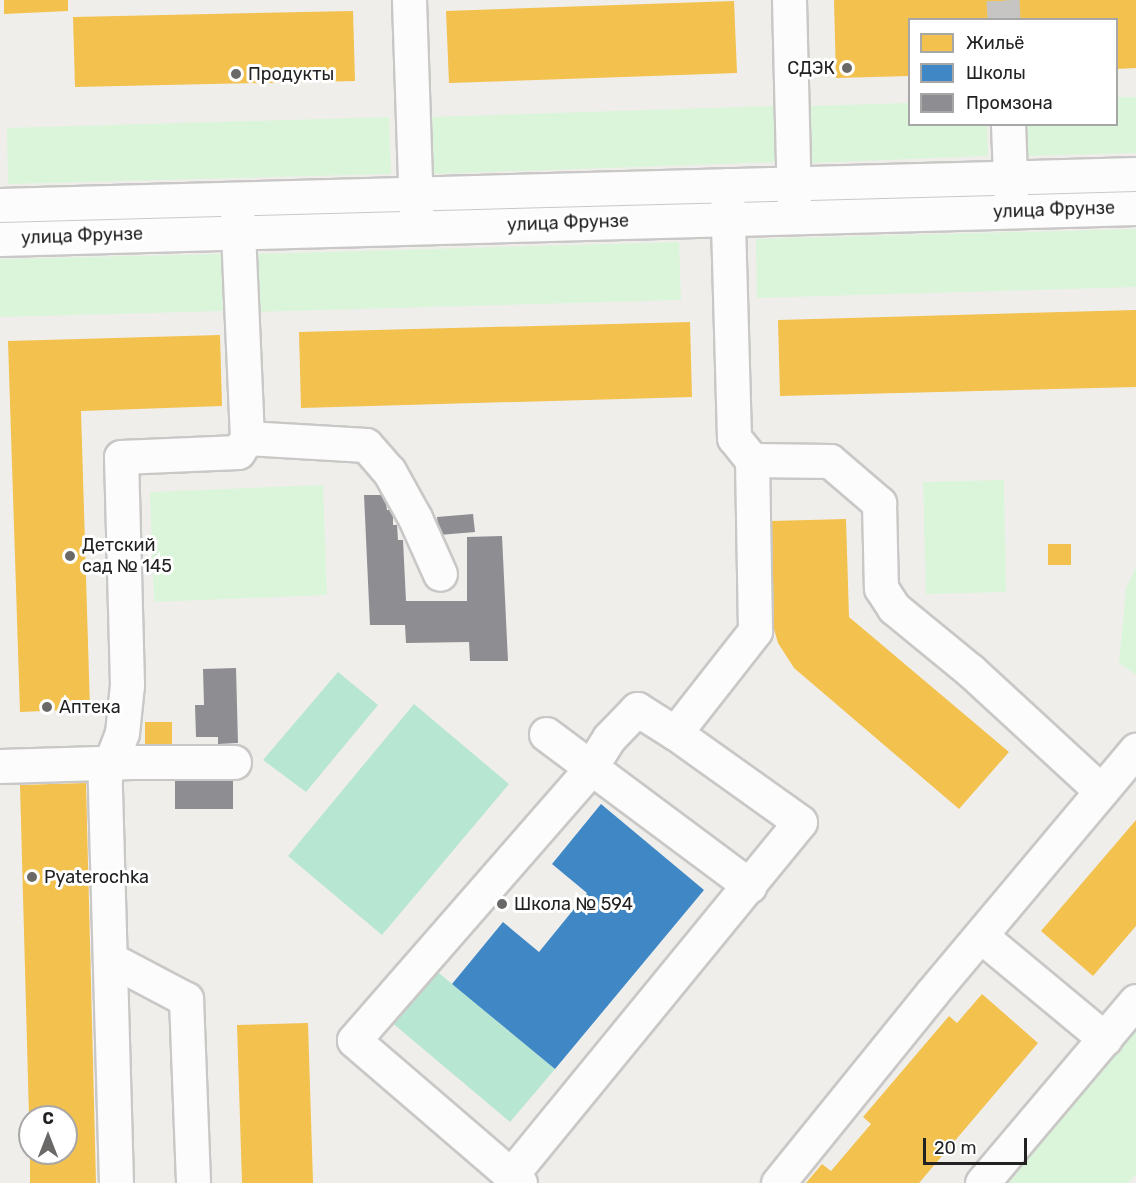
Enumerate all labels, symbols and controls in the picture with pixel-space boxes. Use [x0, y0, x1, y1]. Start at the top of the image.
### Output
legend [908, 18, 1118, 126]
text: Жильё [966, 32, 1024, 54]
place label: СДЭК [787, 57, 835, 79]
marker: СДЭК [840, 61, 854, 75]
text: Школы [966, 62, 1026, 84]
place label: Продукты [248, 63, 334, 85]
marker: Продукты [229, 67, 243, 81]
text: Промзона [966, 92, 1053, 114]
street label: улица Фрунзе [993, 197, 1115, 223]
street label: улица Фрунзе [507, 210, 629, 236]
street label: улица Фрунзе [21, 223, 143, 249]
place label: Детский сад № 145 [82, 535, 172, 578]
marker: Детский сад № 145 [63, 549, 77, 563]
place label: Аптека [59, 696, 121, 718]
marker: Аптека [40, 700, 54, 714]
place label: Pyaterochka [44, 866, 149, 888]
marker: Pyaterochka [25, 870, 39, 884]
place label: Школа № 594 [514, 893, 633, 915]
marker: Школа № 594 [495, 897, 509, 911]
north arrow [18, 1105, 78, 1165]
text: С [42, 1109, 54, 1128]
scale bar [926, 1126, 1030, 1164]
text: 20 m [934, 1137, 976, 1159]

